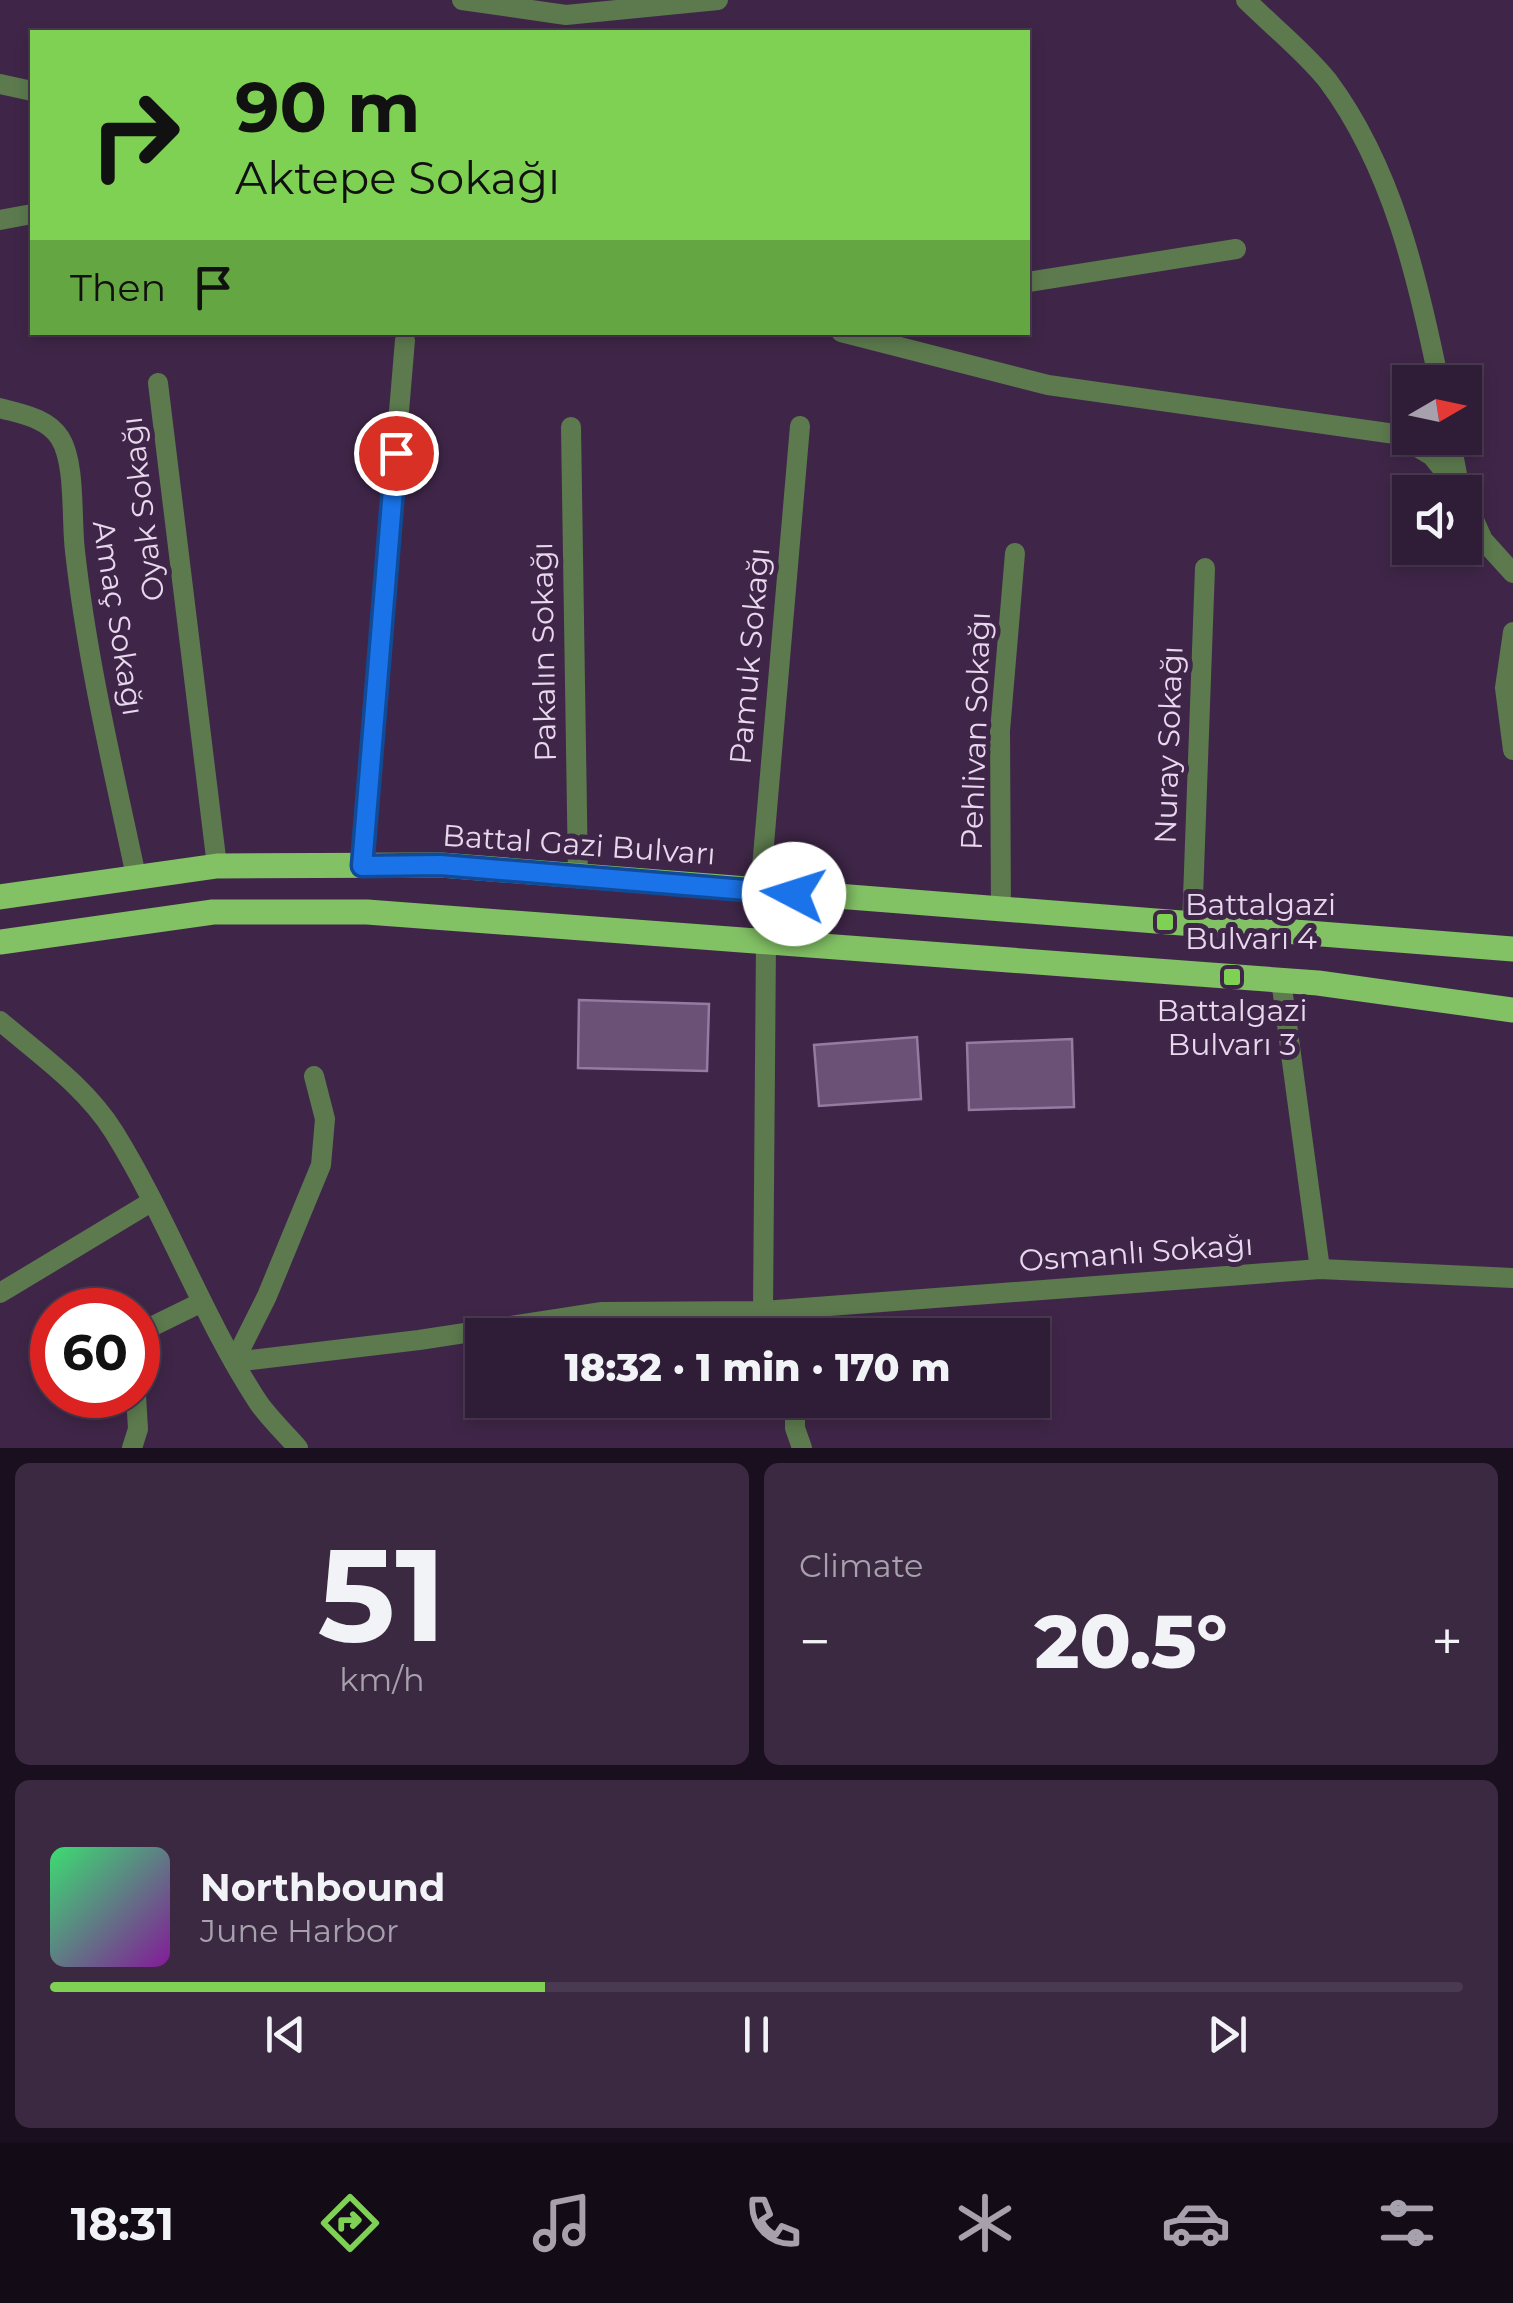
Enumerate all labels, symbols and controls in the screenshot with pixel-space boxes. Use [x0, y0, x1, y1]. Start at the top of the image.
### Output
text: 90 m [235, 64, 420, 150]
icon: right [70, 70, 200, 200]
text: Aktepe Sokağı [235, 150, 560, 205]
icon: arrive [186, 260, 241, 315]
text: Then [70, 264, 166, 311]
north arrow [1392, 365, 1482, 455]
map controls [1392, 365, 1482, 565]
pin [354, 411, 439, 496]
street label: Oyak Sokağı [113, 415, 172, 603]
icon: arrive [369, 426, 424, 481]
button: sound [1392, 475, 1482, 565]
street label: Amaç Sokağı [85, 518, 152, 718]
street label: Pakalın Sokağı [523, 542, 564, 762]
street label: Pamuk Sokağı [722, 546, 777, 766]
street label: Pehlivan Sokağı [953, 611, 998, 851]
street label: Nuray Sokağı [1147, 645, 1190, 844]
street label: Battal Gazi Bulvarı [441, 817, 717, 872]
position arrow [742, 842, 846, 946]
place label: Battalgazi Bulvarı 4 [1185, 886, 1336, 957]
marker: Battalgazi Bulvarı 4 [1154, 911, 1176, 933]
marker: Battalgazi Bulvarı 3 [1221, 966, 1243, 988]
place label: Battalgazi Bulvarı 3 [1156, 992, 1308, 1063]
street label: Osmanlı Sokağı [1018, 1226, 1254, 1279]
speed limit sign: 60 [30, 1288, 160, 1418]
text: 18:32 · 1 min · 170 m [565, 1344, 950, 1391]
text: 51 [318, 1515, 446, 1674]
text: Climate [799, 1546, 923, 1585]
text: 20.5° [1034, 1595, 1228, 1687]
text: − [799, 1608, 831, 1675]
text: + [1431, 1608, 1463, 1675]
text: km/h [339, 1660, 425, 1699]
text: Northbound [200, 1864, 445, 1911]
text: June Harbor [200, 1911, 399, 1950]
icon: previous [258, 2007, 313, 2062]
icon: pause [729, 2007, 784, 2062]
icon: next [1200, 2007, 1255, 2062]
icon: directions [315, 2188, 385, 2258]
icon: music [527, 2188, 597, 2258]
icon: phone [738, 2188, 808, 2258]
icon: climate [950, 2188, 1020, 2258]
icon: car [1161, 2188, 1231, 2258]
icon: filters [1372, 2188, 1442, 2258]
text: 18:31 [71, 2196, 174, 2251]

